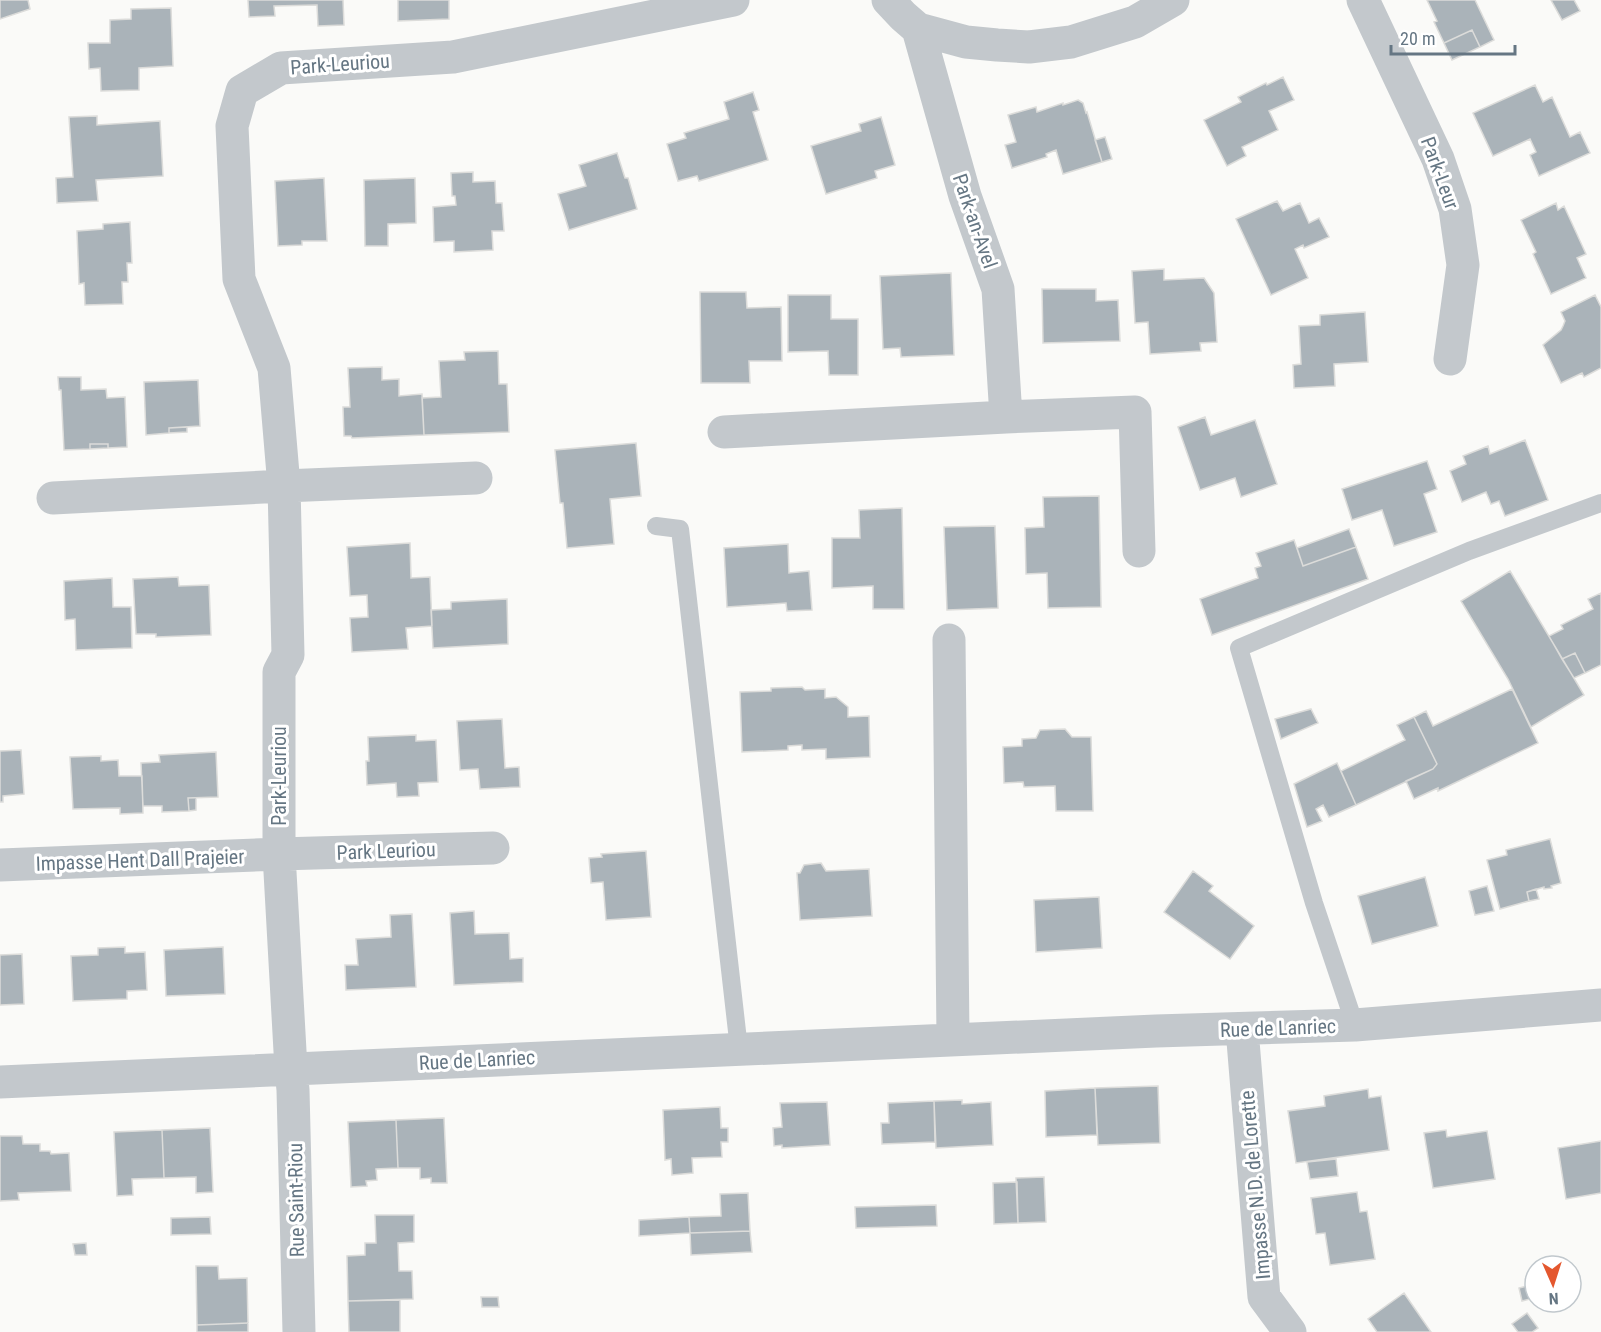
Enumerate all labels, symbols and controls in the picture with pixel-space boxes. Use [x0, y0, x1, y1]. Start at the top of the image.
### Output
scale bar [1391, 18, 1516, 56]
text: 20 m [1400, 28, 1435, 49]
street label: Park-Leuriou [289, 49, 391, 79]
street label: Park-Leur [1416, 134, 1464, 212]
street label: Park-an-Avel [948, 171, 1002, 271]
street label: Park-Leuriou [267, 726, 291, 826]
street label: Park Leuriou [336, 837, 436, 865]
street label: Impasse Hent Dall Prajeier [35, 844, 245, 876]
street label: Rue de Lanriec [1220, 1014, 1336, 1042]
street label: Rue de Lanriec [418, 1045, 536, 1075]
street label: Impasse N.D. de Lorette [1235, 1090, 1275, 1280]
street label: Rue Saint-Riou [283, 1143, 309, 1257]
north arrow [1523, 1254, 1583, 1314]
text: N [1548, 1289, 1559, 1308]

